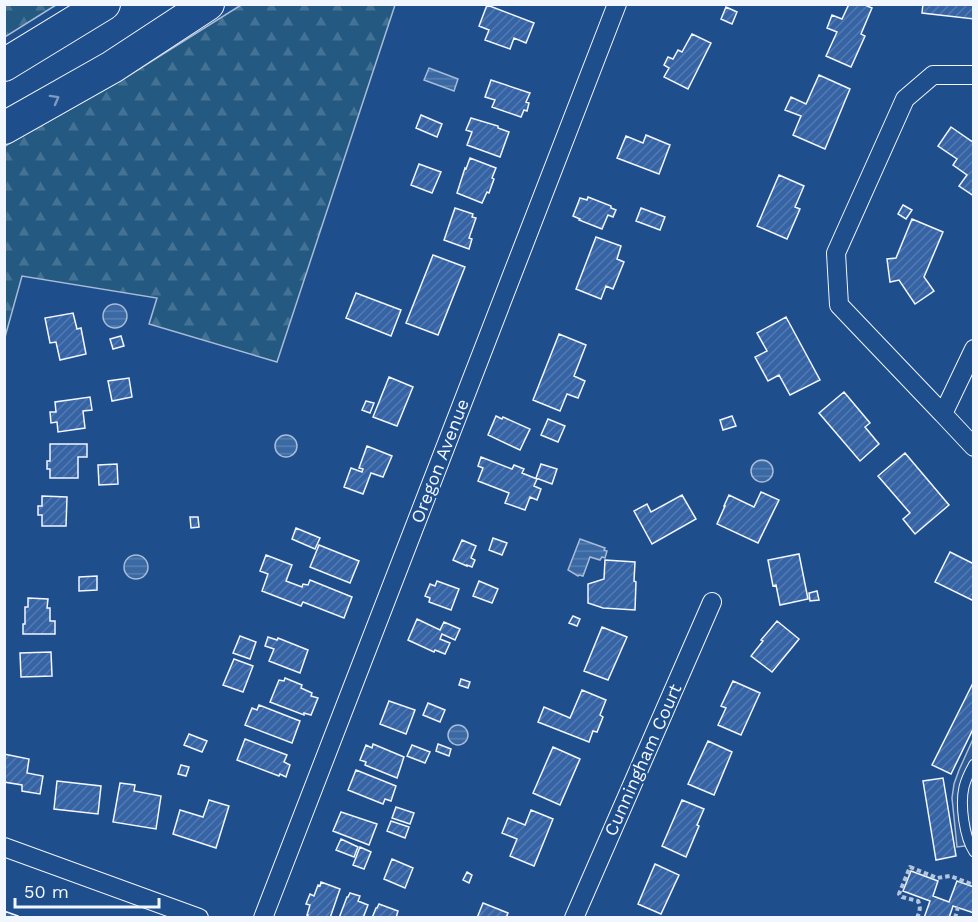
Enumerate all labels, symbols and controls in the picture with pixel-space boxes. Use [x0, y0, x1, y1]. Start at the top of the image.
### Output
one-way arrow [49, 95, 60, 106]
street label: Oregon Avenue [406, 396, 473, 526]
street label: Cunningham Court [600, 680, 686, 839]
scale bar [15, 871, 159, 909]
text: 50 m [24, 881, 69, 902]

